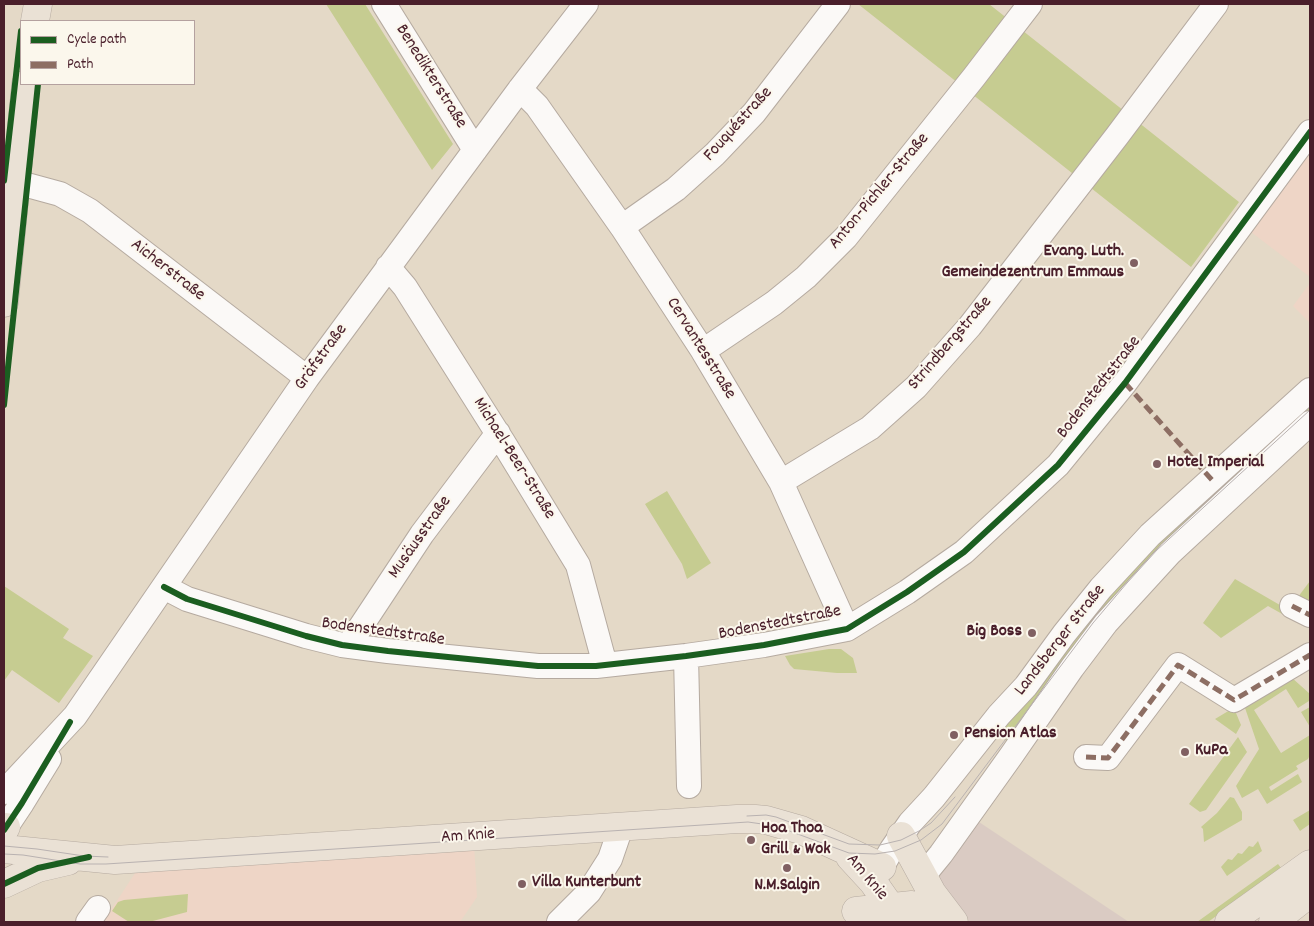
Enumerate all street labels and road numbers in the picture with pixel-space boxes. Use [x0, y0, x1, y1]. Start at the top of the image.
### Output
street label: Benedikterstraße [389, 21, 471, 133]
street label: Fouquéstraße [700, 83, 778, 167]
street label: Anton-Pichler-Straße [825, 129, 935, 255]
street label: Aicherstraße [125, 235, 209, 307]
street label: Strindbergstraße [904, 293, 998, 395]
street label: Cervantesstraße [660, 294, 740, 404]
street label: Gräfstraße [291, 321, 353, 395]
street label: Bodenstedtstraße [1053, 332, 1147, 444]
street label: Michael-Beer-Straße [467, 394, 559, 524]
street label: Musäusstraße [385, 492, 457, 584]
street label: Landsberger Straße [1011, 581, 1111, 701]
street label: Bodenstedtstraße [717, 602, 843, 646]
street label: Bodenstedtstraße [320, 614, 446, 652]
street label: Am Knie [440, 824, 496, 850]
street label: Am Knie [840, 850, 892, 906]

